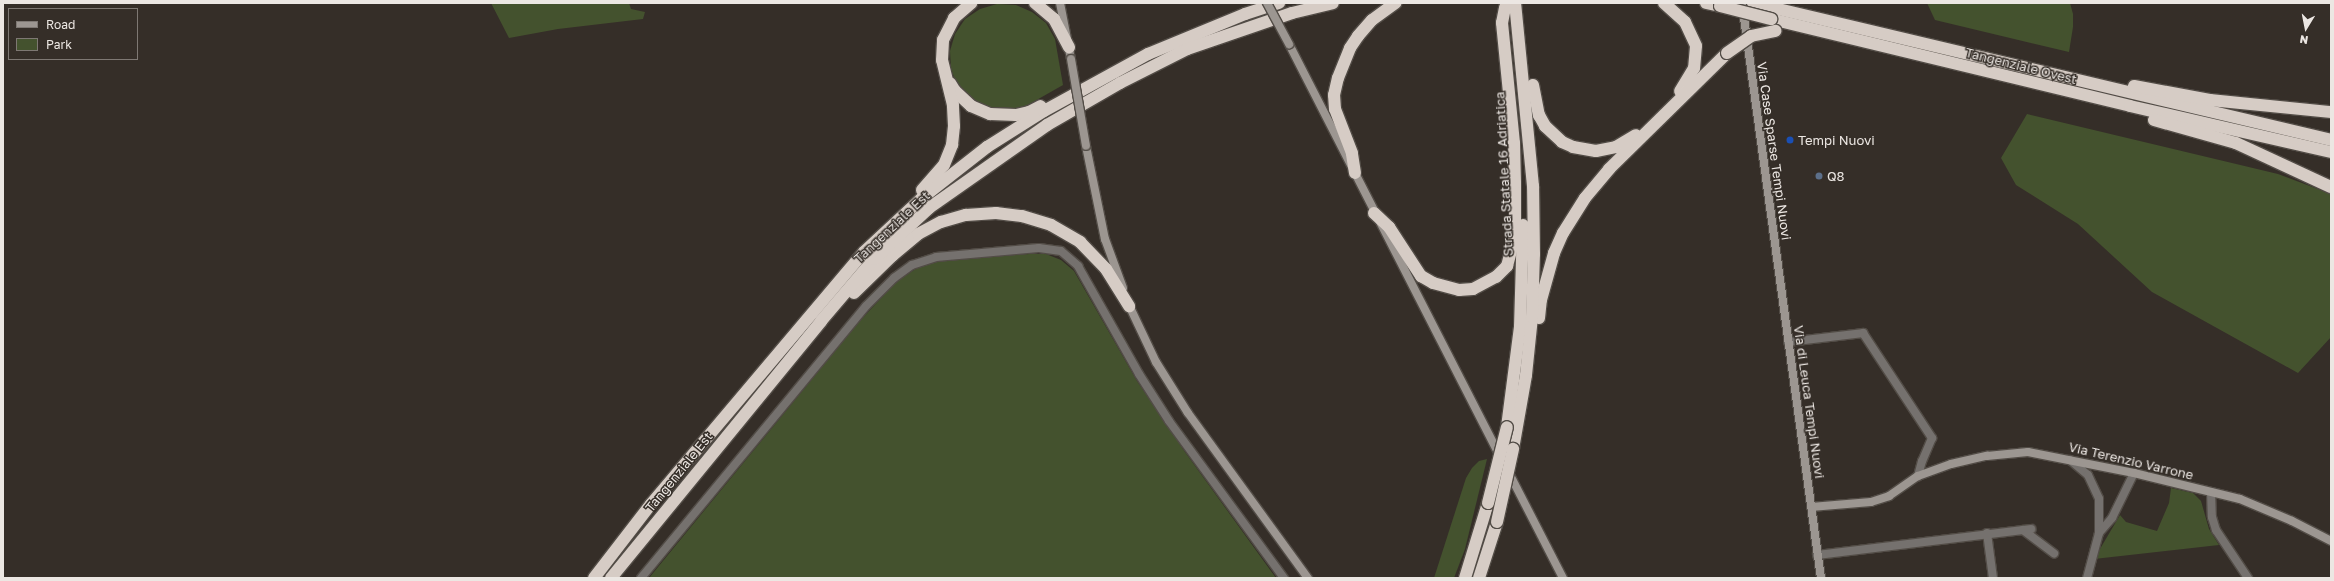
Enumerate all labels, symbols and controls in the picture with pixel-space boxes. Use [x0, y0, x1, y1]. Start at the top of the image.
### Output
legend [8, 8, 138, 60]
north arrow [2286, 8, 2326, 48]
text: Road [46, 17, 75, 32]
text: N [2299, 33, 2309, 47]
text: Park [46, 37, 72, 52]
street label: Tangenziale Ovest [1964, 45, 2078, 87]
street label: Via Case Sparse Tempi Nuovi [1754, 61, 1794, 241]
street label: Strada Statale 16 Adriatica [1492, 91, 1516, 257]
place label: Tempi Nuovi [1798, 132, 1875, 148]
marker: Tempi Nuovi [1785, 135, 1795, 145]
place label: Q8 [1827, 168, 1845, 184]
marker: Q8 [1814, 171, 1824, 181]
street label: Tangenziale Est [851, 188, 933, 266]
street label: Via di Leuca Tempi Nuovi [1791, 324, 1827, 480]
street label: Tangenziale Est [642, 429, 716, 515]
street label: Via Terenzio Varrone [2067, 439, 2195, 483]

